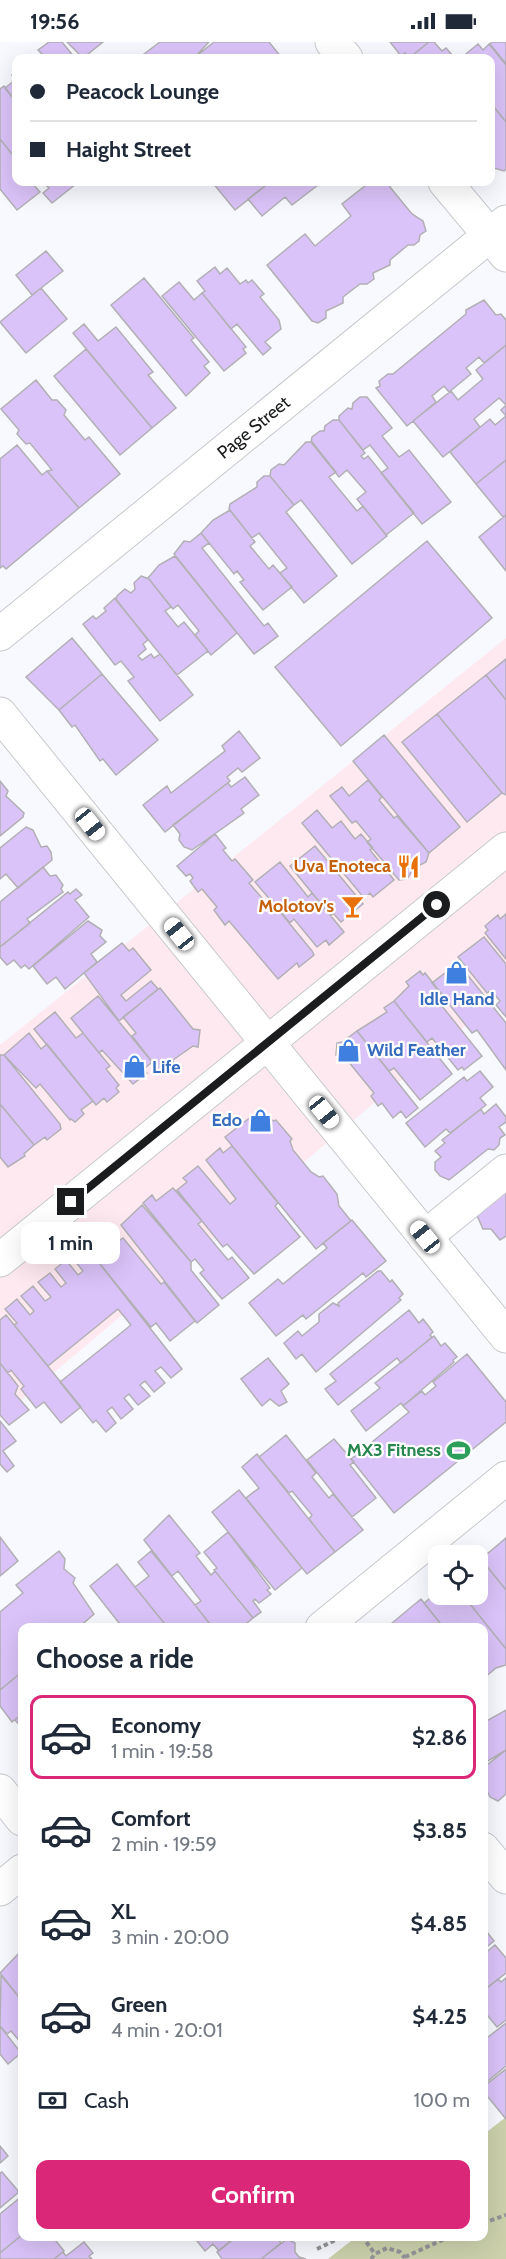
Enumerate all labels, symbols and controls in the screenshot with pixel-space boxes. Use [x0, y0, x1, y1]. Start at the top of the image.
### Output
text: 19:56 [30, 8, 80, 35]
text: Peacock Lounge [66, 78, 219, 105]
text: Haight Street [66, 136, 191, 163]
street label: Page Street [213, 391, 294, 464]
car [72, 804, 108, 844]
restaurant icon: Uva Enoteca [396, 853, 422, 879]
place label: Uva Enoteca [293, 855, 391, 877]
route start [423, 891, 450, 918]
bar icon: Molotov's [339, 893, 365, 919]
place label: Molotov's [258, 895, 334, 917]
car [161, 914, 197, 954]
shop icon: Idle Hand [444, 960, 470, 986]
place label: Idle Hand [419, 988, 495, 1010]
shop icon: Wild Feather [336, 1037, 362, 1063]
place label: Wild Feather [367, 1039, 466, 1061]
shop icon: Life [121, 1054, 147, 1080]
place label: Life [152, 1056, 181, 1078]
car [306, 1092, 342, 1132]
shop icon: Edo [247, 1107, 273, 1133]
place label: Edo [211, 1109, 242, 1131]
route end [57, 1188, 84, 1215]
car [407, 1217, 443, 1257]
callout: 1 min [22, 1223, 121, 1265]
text: 1 min [48, 1231, 93, 1255]
sports icon: MX3 Fitness [446, 1437, 472, 1463]
place label: MX3 Fitness [347, 1439, 441, 1461]
map controls [428, 1545, 488, 1605]
button: locate [428, 1545, 488, 1605]
text: Choose a ride [36, 1642, 194, 1675]
icon: car [39, 1710, 93, 1764]
text: Economy [111, 1712, 201, 1739]
text: $2.86 [412, 1724, 467, 1751]
text: 1 min · 19:58 [111, 1739, 214, 1763]
icon: car [39, 1803, 93, 1857]
text: Comfort [111, 1805, 190, 1832]
text: $3.85 [412, 1817, 467, 1844]
text: 2 min · 19:59 [111, 1832, 217, 1856]
icon: car [39, 1896, 93, 1950]
text: XL [111, 1898, 136, 1925]
text: $4.85 [411, 1910, 467, 1937]
text: 3 min · 20:00 [111, 1925, 230, 1949]
icon: car [39, 1989, 93, 2043]
text: Green [111, 1991, 167, 2018]
text: $4.25 [412, 2003, 467, 2030]
text: 4 min · 20:01 [111, 2018, 223, 2042]
icon: cash [36, 2084, 69, 2117]
text: Cash [84, 2087, 129, 2114]
text: 100 m [414, 2088, 470, 2112]
button: Confirm [36, 2160, 470, 2229]

